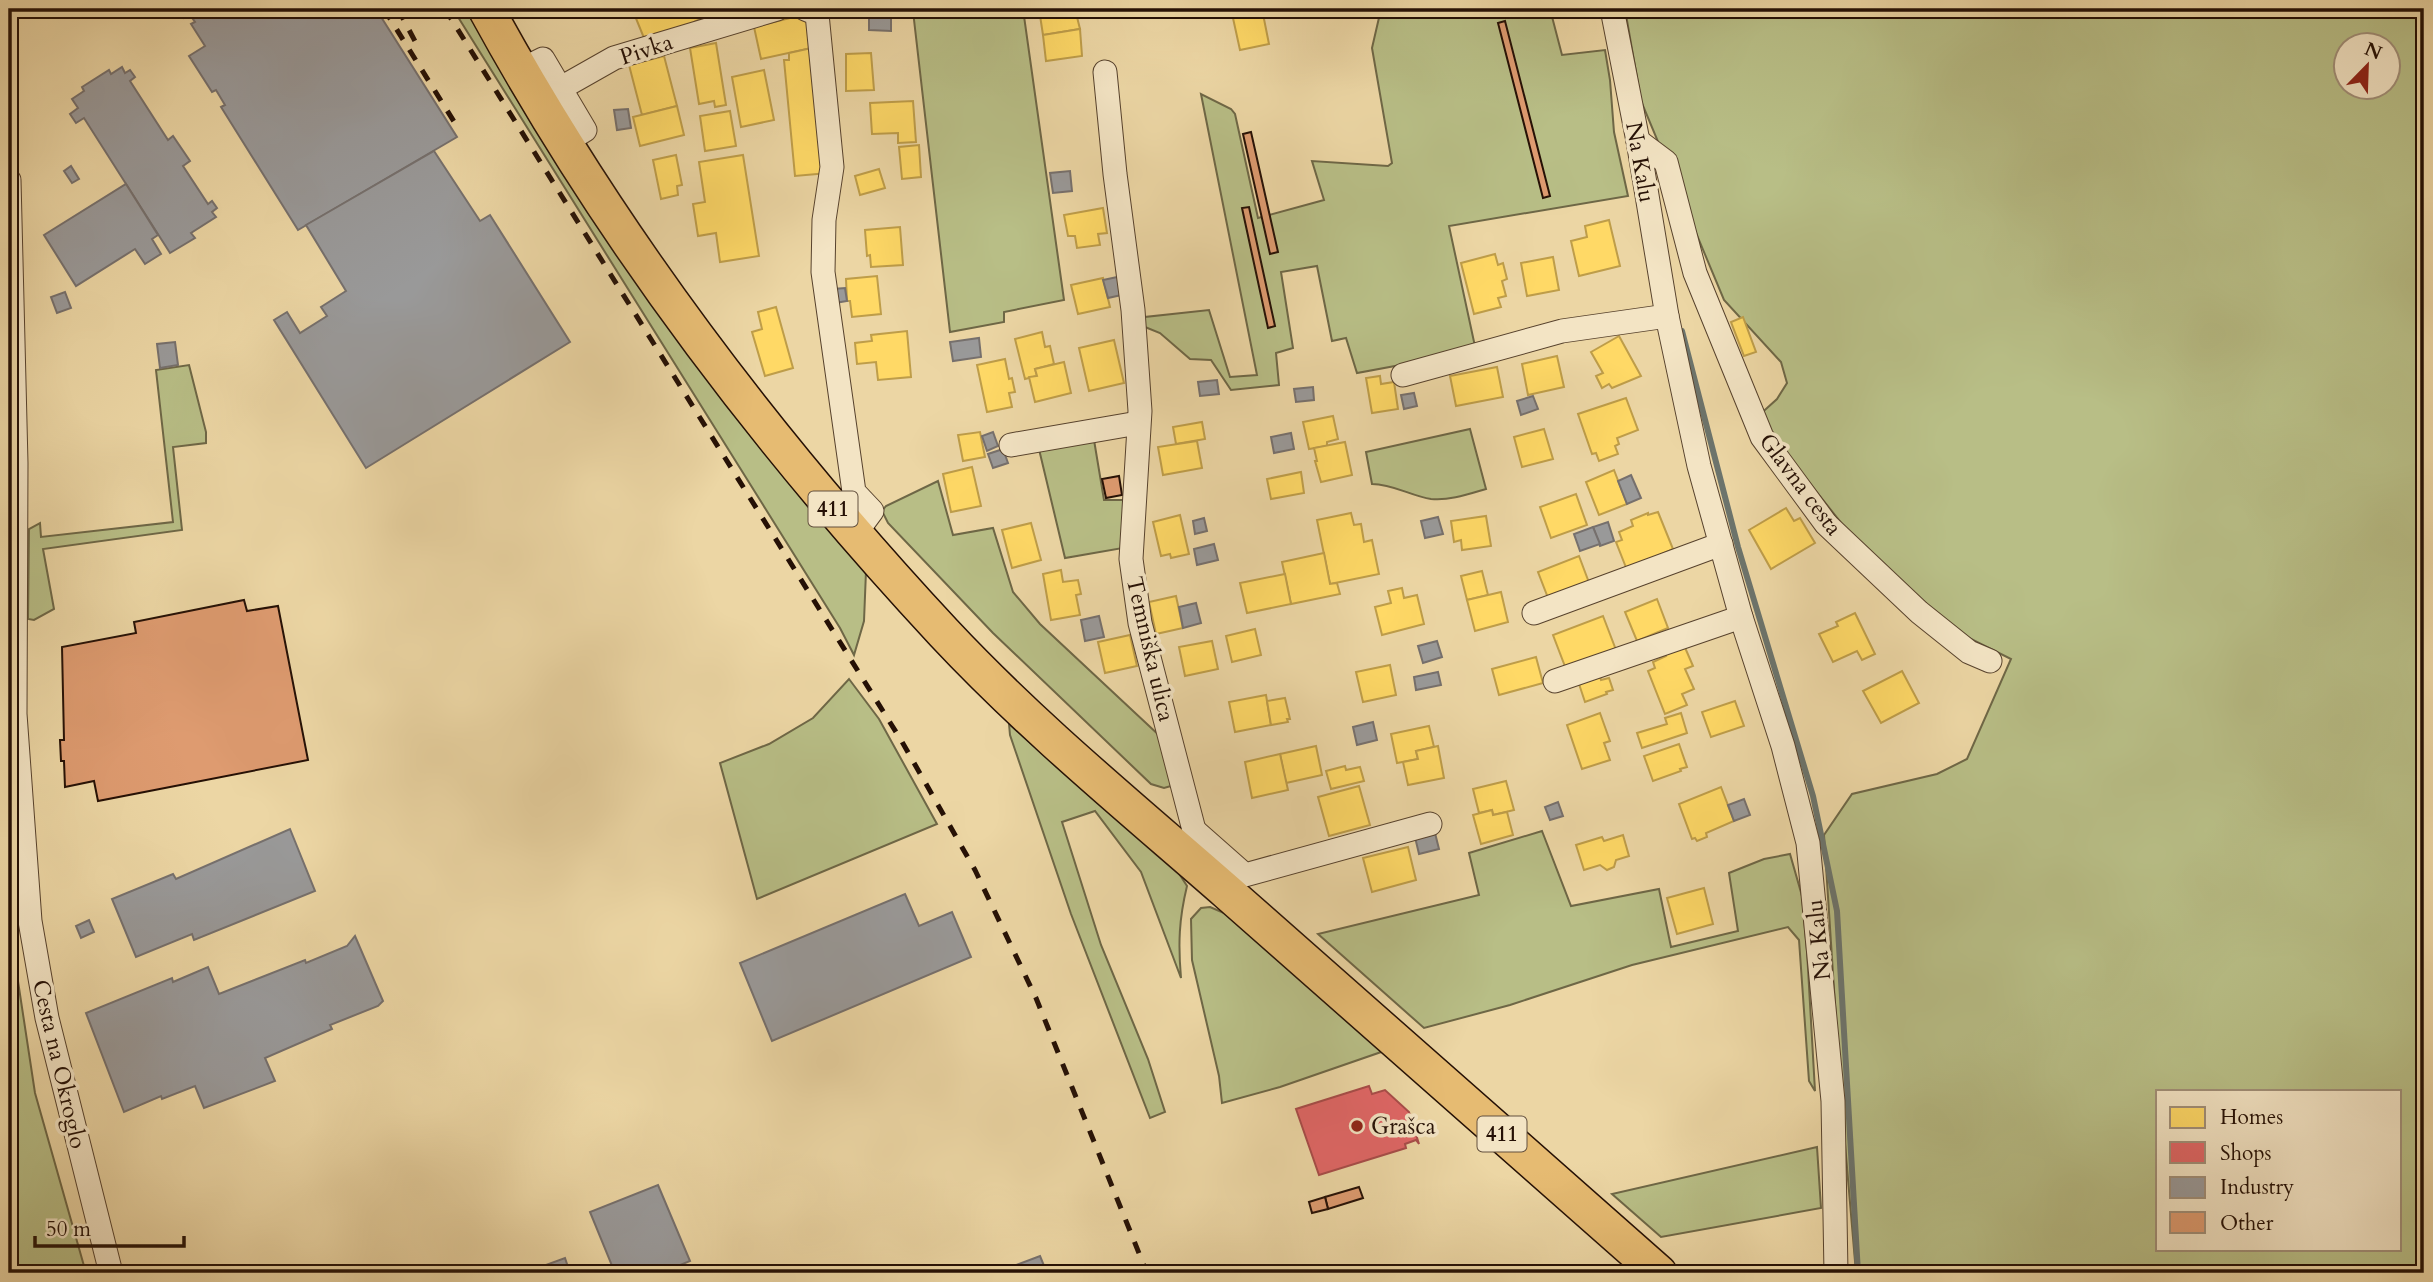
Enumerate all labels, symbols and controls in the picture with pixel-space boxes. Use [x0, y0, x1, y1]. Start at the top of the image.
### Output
street label: Pivka [616, 26, 677, 73]
north arrow [2332, 32, 2402, 102]
text: N [2361, 36, 2386, 67]
street label: Na Kalu [1618, 119, 1663, 205]
street label: Glavna cesta [1752, 427, 1849, 542]
road number: 411 [808, 491, 858, 526]
street label: Temniška ulica [1119, 574, 1182, 725]
street label: Na Kalu [1799, 898, 1838, 982]
street label: Cesta na Okroglo [25, 977, 94, 1152]
legend [2156, 1090, 2402, 1250]
text: Homes [2220, 1103, 2283, 1132]
place label: Grašca [1371, 1111, 1436, 1142]
road number: 411 [1478, 1116, 1526, 1152]
marker: Grašca [1349, 1118, 1365, 1134]
text: Shops [2220, 1139, 2272, 1168]
text: Industry [2220, 1173, 2294, 1202]
scale bar [35, 1205, 184, 1249]
text: Other [2220, 1209, 2274, 1238]
text: 50 m [46, 1215, 91, 1244]

